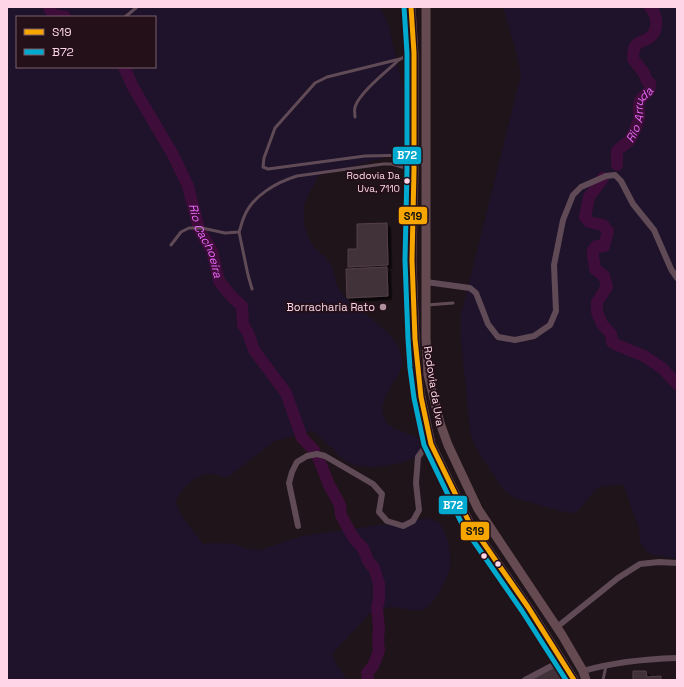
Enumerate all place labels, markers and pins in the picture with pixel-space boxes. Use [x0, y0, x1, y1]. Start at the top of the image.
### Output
place label: Rodovia Da Uva, 7110 [347, 169, 400, 195]
marker: Rodovia Da Uva, 7110 [402, 176, 412, 186]
place label: Borracharia Rato [286, 300, 375, 314]
marker: Borracharia Rato [378, 302, 388, 312]
unlabelled marker [479, 551, 489, 561]
unlabelled marker [493, 559, 503, 569]

